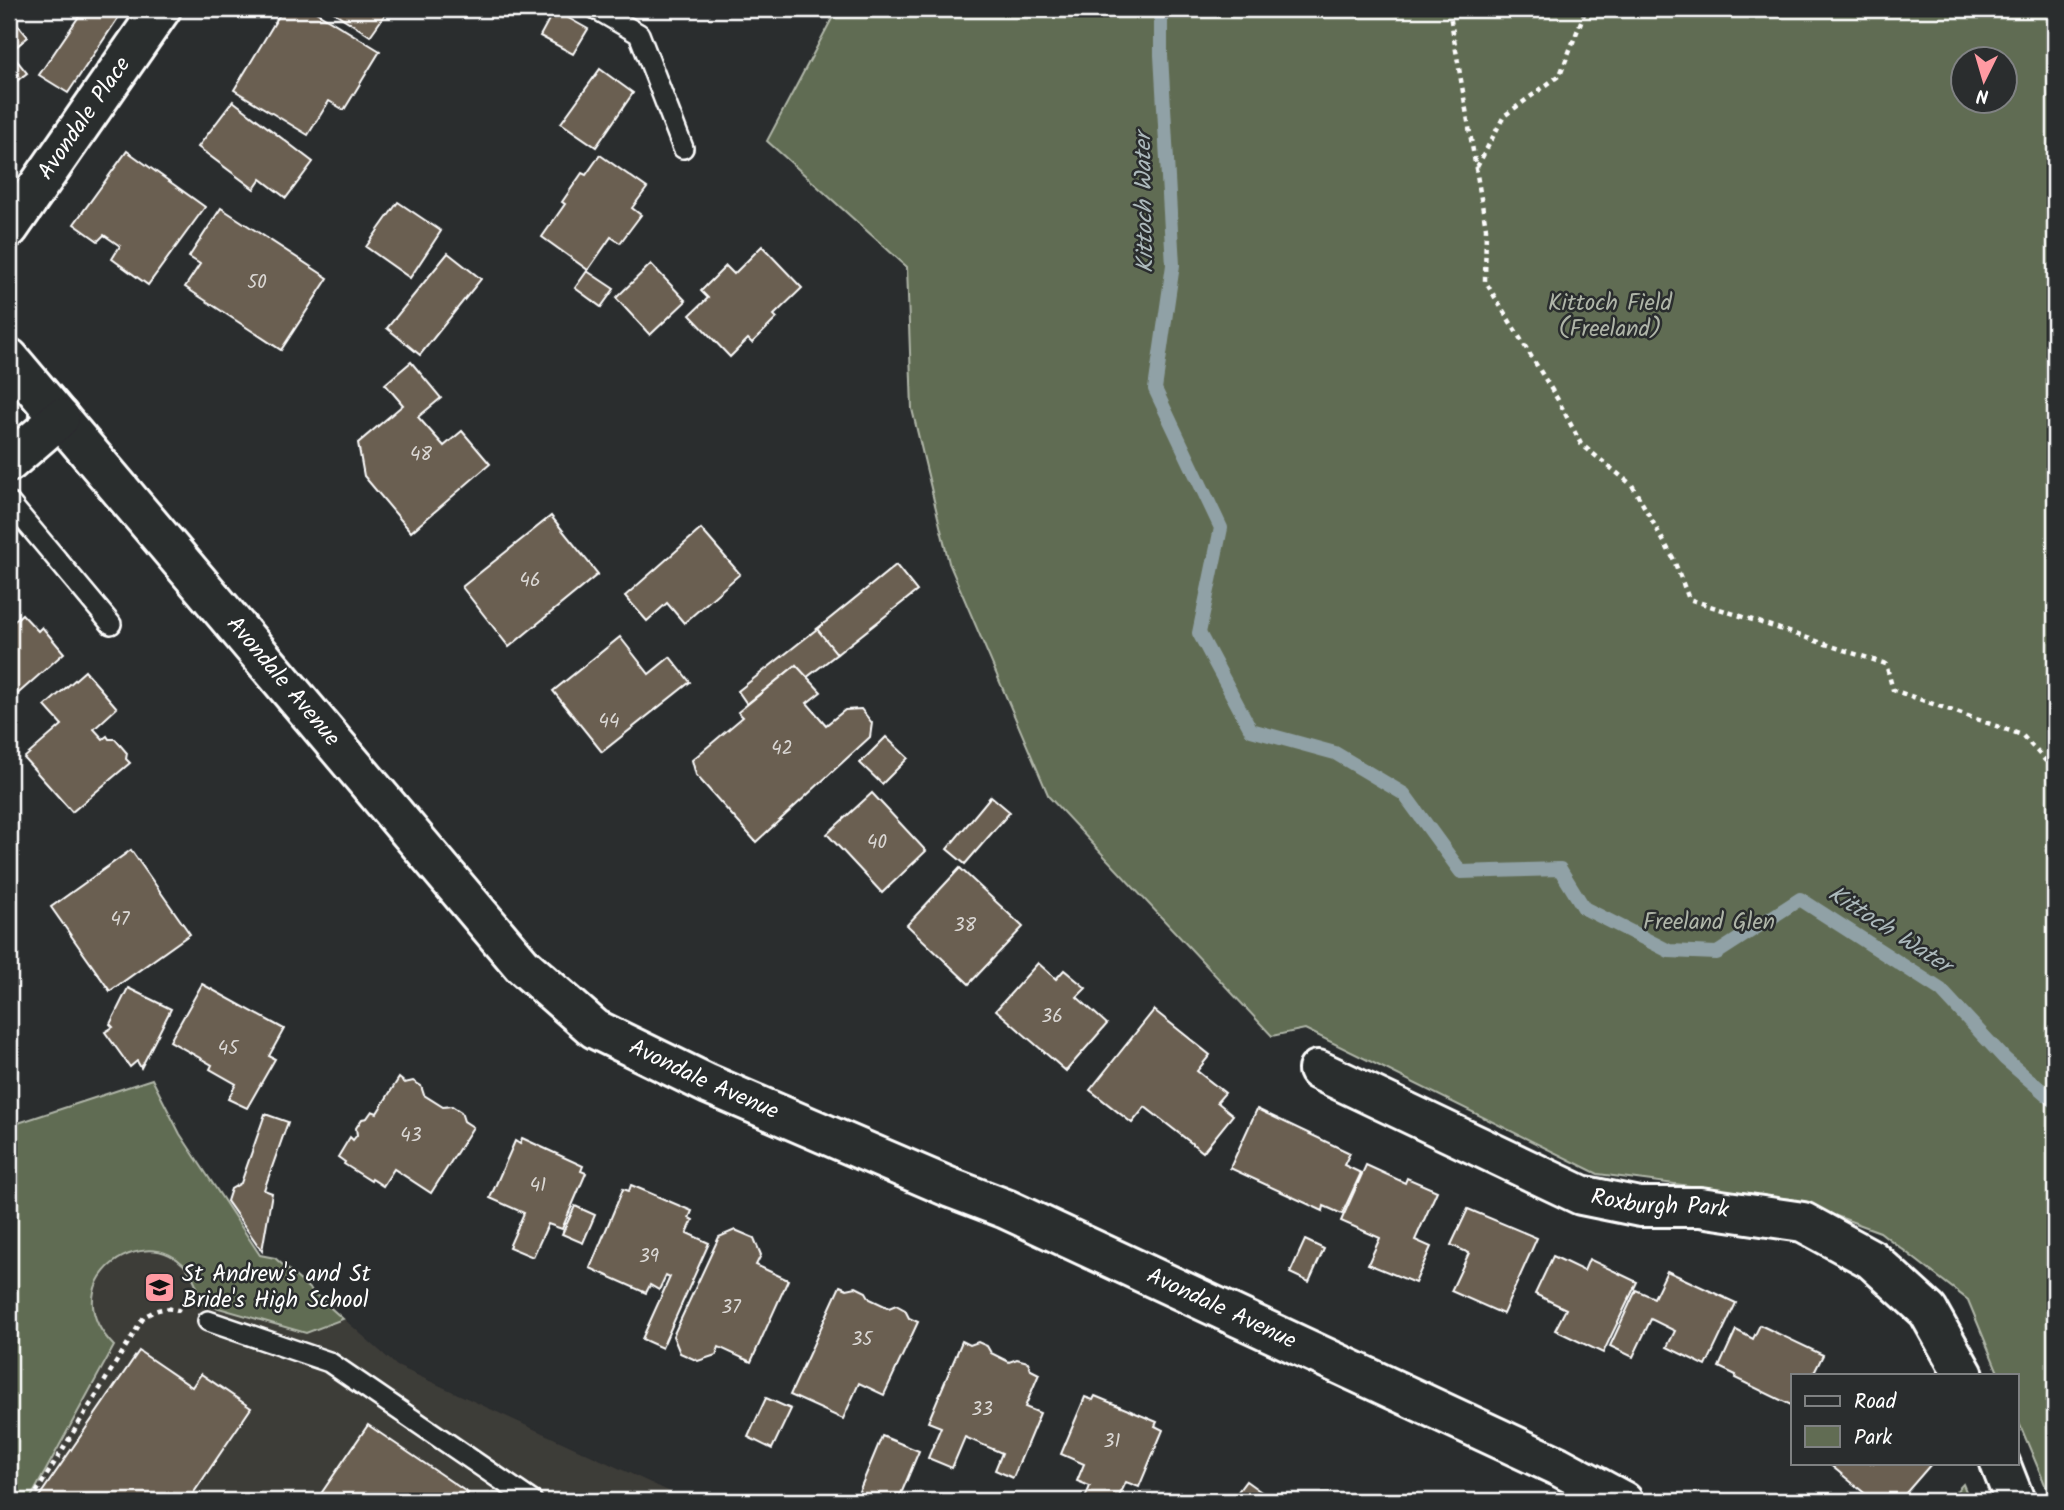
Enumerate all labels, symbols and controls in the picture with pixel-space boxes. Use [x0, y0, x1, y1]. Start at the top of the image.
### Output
north arrow [1948, 46, 2018, 116]
street label: Avondale Place [29, 50, 141, 188]
text: N [1975, 79, 1990, 110]
water label: Kittoch Water [1124, 127, 1166, 274]
house number: 50 [247, 268, 267, 298]
park label: Kittoch Field (Freeland) [1548, 286, 1673, 348]
house number: 48 [410, 440, 433, 470]
house number: 46 [519, 566, 541, 596]
street label: Avondale Avenue [217, 608, 349, 755]
house number: 44 [599, 707, 619, 737]
house number: 42 [771, 734, 793, 764]
house number: 40 [867, 828, 887, 858]
water label: Kittoch Water [1819, 875, 1963, 987]
house number: 47 [110, 905, 131, 935]
park label: Freeland Glen [1643, 905, 1775, 941]
house number: 38 [954, 911, 977, 941]
house number: 36 [1041, 1002, 1063, 1032]
street label: Avondale Avenue [622, 1030, 784, 1130]
house number: 45 [218, 1034, 240, 1064]
house number: 43 [400, 1121, 422, 1151]
house number: 41 [530, 1171, 546, 1201]
street label: Roxburgh Park [1588, 1179, 1731, 1229]
house number: 39 [639, 1242, 659, 1272]
place label: St Andrew's and St Bride's High School [182, 1257, 372, 1319]
street label: Avondale Avenue [1140, 1259, 1302, 1360]
school or university icon: St Andrew's and St Bride's High School [142, 1271, 176, 1305]
house number: 37 [721, 1293, 742, 1323]
house number: 35 [851, 1325, 874, 1355]
legend [1791, 1374, 2018, 1464]
text: Road [1854, 1386, 1897, 1419]
house number: 33 [971, 1395, 993, 1425]
text: Park [1854, 1422, 1892, 1455]
house number: 31 [1104, 1427, 1120, 1457]

